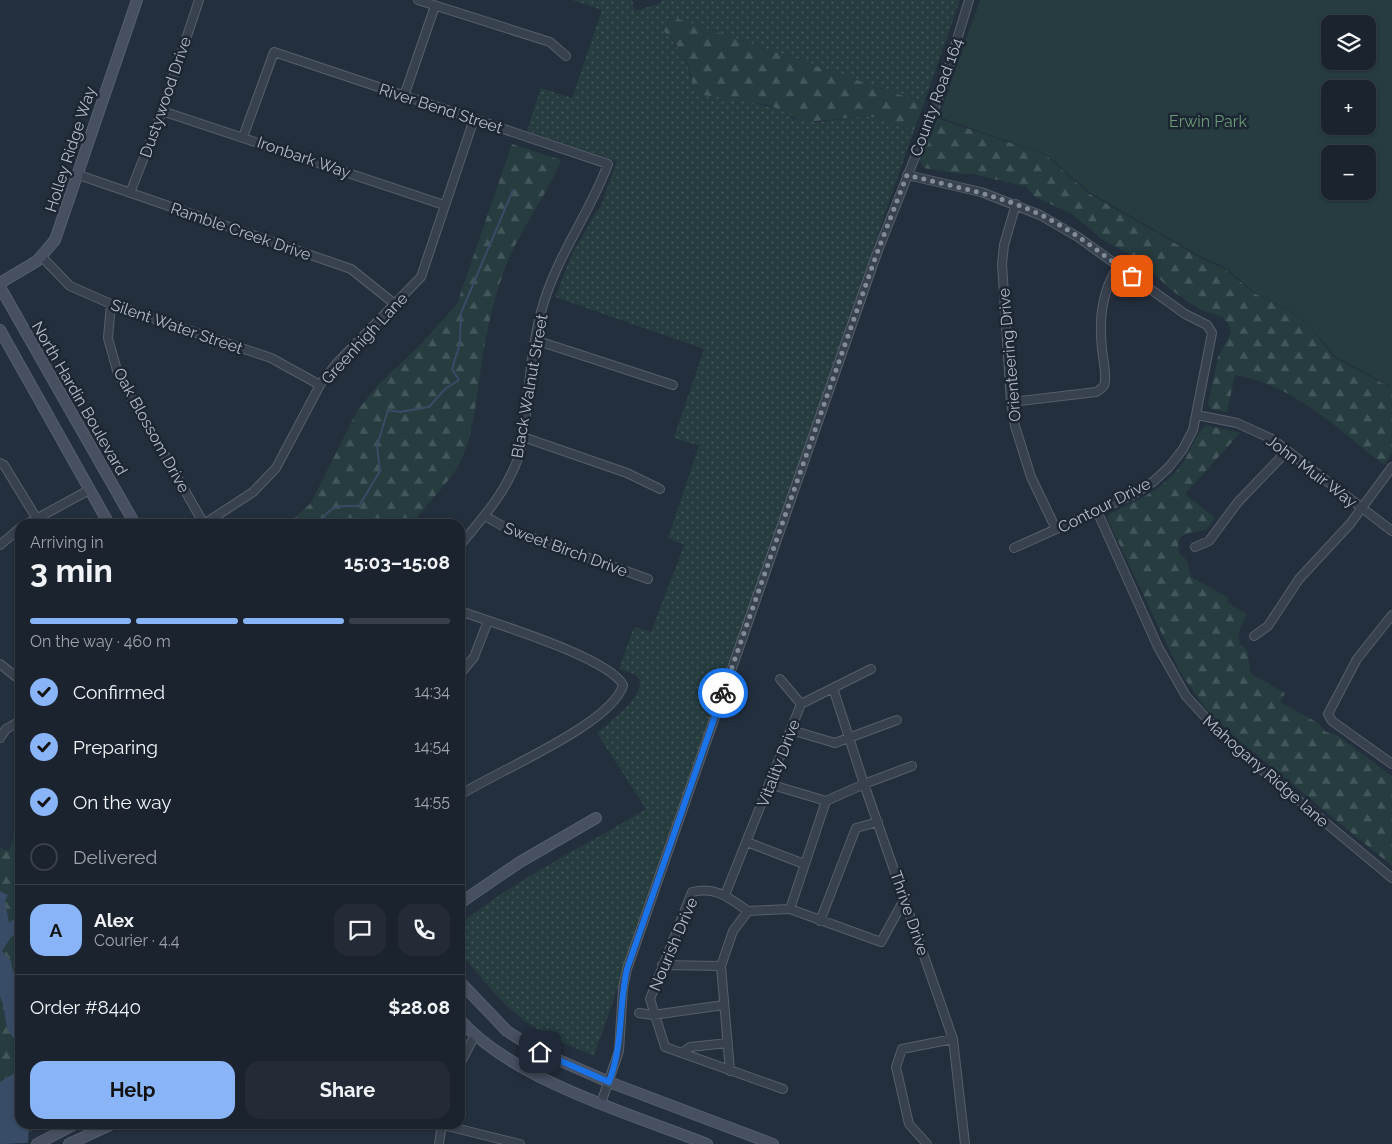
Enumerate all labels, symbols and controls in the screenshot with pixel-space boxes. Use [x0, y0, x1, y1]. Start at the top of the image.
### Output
map controls [1321, 15, 1376, 200]
button: layers [1321, 15, 1376, 70]
street label: Dustywood Drive [136, 34, 195, 160]
street label: County Road 164 [906, 35, 967, 159]
street label: River Bend Street [377, 80, 506, 138]
button: + [1321, 80, 1376, 135]
street label: Holley Ridge Way [41, 84, 100, 214]
park label: Erwin Park [1169, 112, 1247, 131]
street label: Ironbark Way [255, 133, 353, 182]
button: − [1321, 145, 1376, 200]
street label: Ramble Creek Drive [168, 199, 314, 264]
pin [1111, 255, 1153, 297]
icon: bag [1118, 262, 1146, 290]
street label: Orienteering Drive [994, 287, 1025, 423]
street label: Greenhigh Lane [317, 289, 411, 388]
street label: Silent Water Street [109, 295, 246, 358]
street label: Black Walnut Street [507, 312, 552, 460]
street label: North Hardin Boulevard [28, 318, 131, 479]
street label: Oak Blossom Drive [109, 365, 194, 496]
street label: John Muir Way [1263, 431, 1361, 512]
street label: Contour Drive [1055, 474, 1154, 537]
street label: Sweet Birch Drive [501, 518, 630, 581]
text: Arriving in [30, 533, 104, 552]
text: 15:03–15:08 [344, 551, 450, 573]
text: 3 min [30, 552, 113, 589]
text: On the way · 460 m [30, 632, 171, 651]
courier [698, 668, 748, 718]
icon: check [30, 678, 58, 706]
icon: bike [709, 679, 737, 707]
text: Confirmed [73, 681, 165, 703]
text: 14:34 [414, 682, 450, 701]
street label: Mahogany Ridge lane [1199, 712, 1332, 831]
street label: Vitality Drive [753, 717, 804, 810]
icon: check [30, 733, 58, 761]
text: Preparing [73, 736, 158, 758]
text: 14:54 [414, 737, 450, 756]
icon: check [30, 788, 58, 816]
text: On the way [73, 791, 172, 813]
text: 14:55 [414, 792, 450, 811]
text: Delivered [73, 846, 157, 868]
street label: Thrive Drive [886, 868, 933, 958]
street label: Nourish Drive [645, 895, 702, 994]
button: chat [334, 904, 386, 956]
button: phone [398, 904, 450, 956]
text: Alex [94, 909, 134, 931]
text: A [50, 919, 62, 941]
text: Courier · 4.4 [94, 931, 179, 950]
text: Order #8440 [30, 996, 141, 1018]
text: $28.08 [388, 996, 450, 1018]
pin [519, 1031, 561, 1073]
icon: home [526, 1038, 554, 1066]
button: Help [30, 1061, 235, 1119]
button: Share [245, 1061, 450, 1119]

